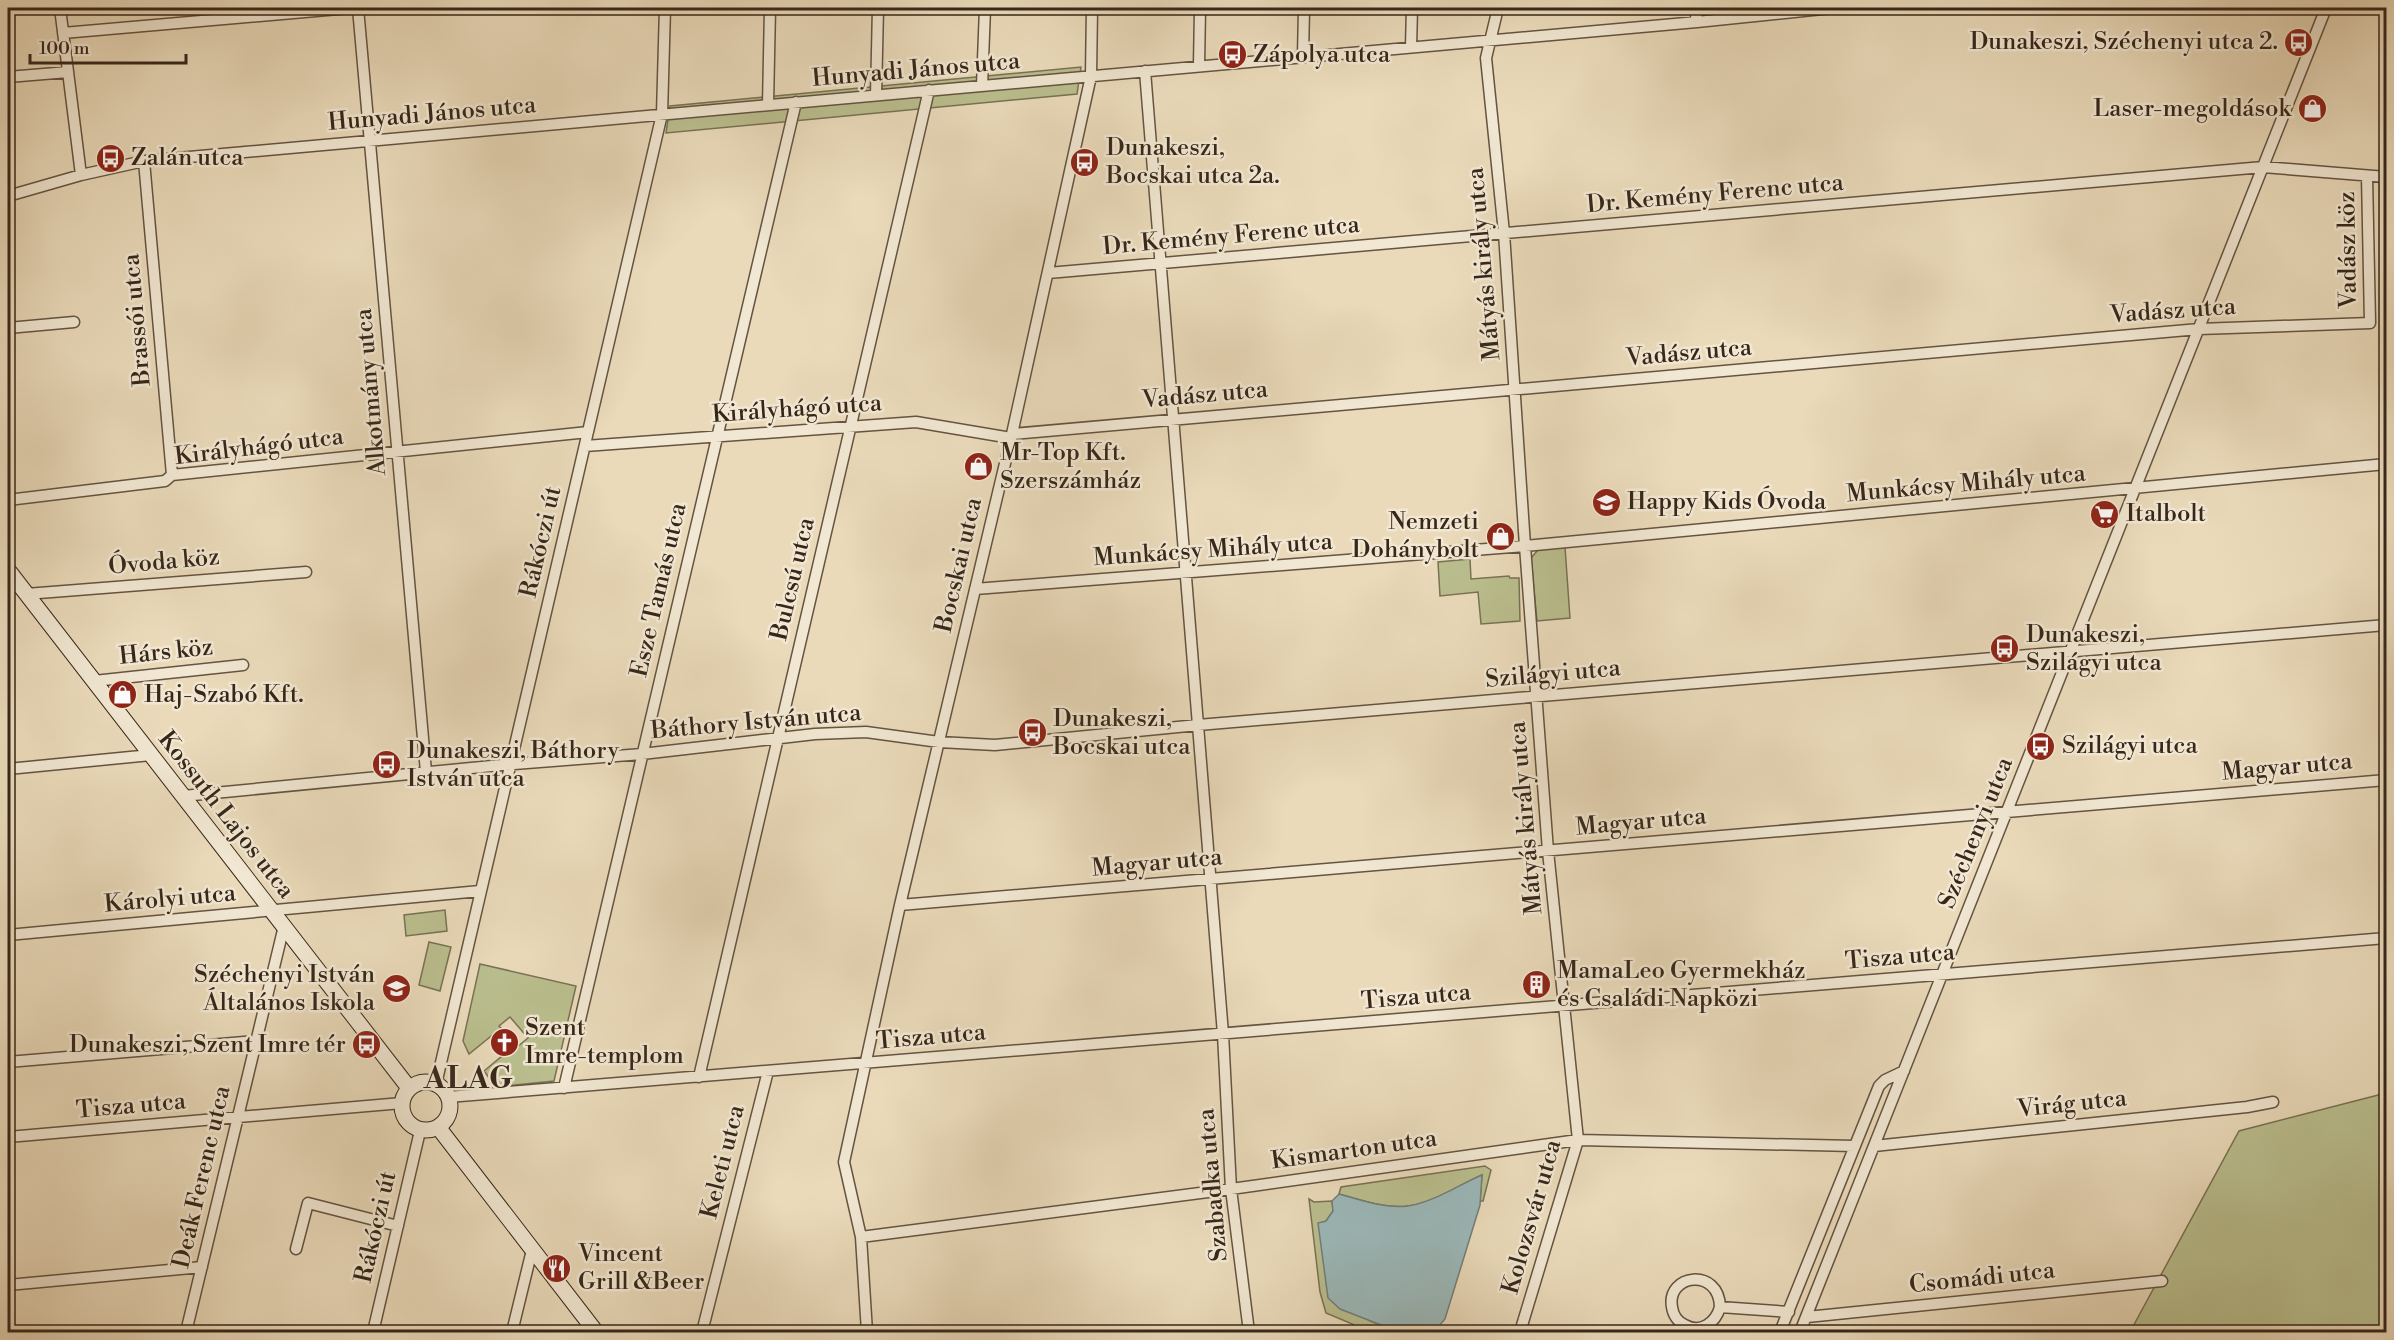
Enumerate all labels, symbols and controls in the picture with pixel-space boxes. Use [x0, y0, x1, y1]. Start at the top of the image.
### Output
bus stop icon: Dunakeszi, Széchenyi utca 2. [2283, 26, 2315, 58]
scale bar [30, 27, 186, 65]
place label: Dunakeszi, Széchenyi utca 2. [1970, 27, 2278, 57]
text: 100 m [39, 37, 90, 60]
bus stop icon: Zápolya utca [1216, 39, 1248, 71]
place label: Zápolya utca [1253, 40, 1391, 70]
street label: Hunyadi János utca [811, 46, 1022, 94]
street label: Hunyadi János utca [327, 90, 538, 138]
shop icon: Laser-megoldások [2296, 93, 2328, 125]
place label: Laser-megoldások [2093, 94, 2292, 124]
place label: Dunakeszi, Bocskai utca 2a. [1105, 133, 1280, 191]
bus stop icon: Zalán utca [94, 142, 126, 174]
place label: Zalán utca [131, 143, 244, 173]
bus stop icon: Dunakeszi, Bocskai utca 2a. [1069, 146, 1101, 178]
street label: Mátyás király utca [1461, 165, 1507, 362]
street label: Dr. Kemény Ferenc utca [1585, 168, 1846, 220]
street label: Vadász köz [2332, 191, 2364, 310]
street label: Dr. Kemény Ferenc utca [1101, 210, 1362, 262]
street label: Brassói utca [116, 252, 158, 388]
street label: Vadász utca [2108, 292, 2238, 330]
street label: Alkotmány utca [349, 306, 393, 478]
street label: Vadász utca [1624, 332, 1754, 374]
street label: Vadász utca [1140, 374, 1270, 416]
street label: Királyhágó utca [711, 388, 884, 430]
street label: Királyhágó utca [173, 422, 346, 472]
place label: Mr-Top Kft. Szerszámház [1000, 438, 1141, 496]
shop icon: Mr-Top Kft. Szerszámház [963, 451, 995, 483]
street label: Munkácsy Mihály utca [1845, 459, 2088, 509]
street label: Rákóczi út [514, 483, 569, 601]
place label: Happy Kids Óvoda [1627, 485, 1827, 517]
school or university icon: Happy Kids Óvoda [1590, 486, 1622, 518]
street label: Bocskai utca [929, 494, 989, 636]
supermarket icon: Italbolt [2089, 498, 2121, 530]
street label: Esze Tamás utca [624, 499, 694, 680]
place label: Italbolt [2126, 499, 2206, 529]
place label: Nemzeti Dohánybolt [1352, 507, 1479, 565]
street label: Bulcsú utca [764, 514, 822, 644]
shop icon: Nemzeti Dohánybolt [1484, 520, 1516, 552]
street label: Munkácsy Mihály utca [1092, 527, 1335, 573]
street label: Óvoda köz [107, 540, 221, 582]
place label: Dunakeszi, Szilágyi utca [2026, 620, 2162, 678]
street label: Hárs köz [117, 632, 215, 672]
bus stop icon: Dunakeszi, Szilágyi utca [1989, 633, 2021, 665]
street label: Szilágyi utca [1484, 653, 1623, 695]
shop icon: Haj-Szabó Kft. [107, 679, 139, 711]
place label: Haj-Szabó Kft. [144, 680, 304, 710]
street label: Báthory István utca [649, 698, 863, 746]
place label: Dunakeszi, Bocskai utca [1052, 704, 1191, 762]
bus stop icon: Dunakeszi, Bocskai utca [1016, 717, 1048, 749]
street label: Mátyás király utca [1503, 719, 1549, 916]
street label: Kossuth Lajos utca [151, 725, 301, 905]
bus stop icon: Szilágyi utca [2025, 730, 2057, 762]
place label: Szilágyi utca [2062, 731, 2198, 761]
place label: Dunakeszi, Báthory István utca [407, 736, 620, 794]
street label: Magyar utca [2220, 746, 2354, 788]
bus stop icon: Dunakeszi, Báthory István utca [370, 749, 402, 781]
street label: Széchenyi utca [1932, 752, 2020, 913]
street label: Magyar utca [1574, 801, 1708, 843]
street label: Magyar utca [1090, 842, 1224, 884]
street label: Károlyi utca [103, 878, 238, 920]
street label: Tisza utca [1844, 937, 1957, 977]
place label: MamaLeo Gyermekház és Családi Napközi [1557, 956, 1806, 1014]
place label: Széchenyi István Általános Iskola [194, 960, 376, 1018]
building icon: MamaLeo Gyermekház és Családi Napközi [1520, 969, 1552, 1001]
school or university icon: Széchenyi István Általános Iskola [380, 973, 412, 1005]
street label: Tisza utca [1360, 977, 1473, 1017]
place label: Szent Imre-templom [525, 1013, 684, 1071]
street label: Tisza utca [875, 1017, 988, 1057]
church icon: Szent Imre-templom [488, 1026, 520, 1058]
bus stop icon: Dunakeszi, Szent Imre tér [351, 1029, 383, 1061]
place label: Dunakeszi, Szent Imre tér [69, 1030, 346, 1060]
district label: ALAG [423, 1060, 514, 1098]
street label: Deák Ferenc utca [166, 1082, 238, 1271]
street label: Virág utca [2015, 1083, 2129, 1125]
street label: Tisza utca [75, 1086, 188, 1126]
street label: Keleti utca [694, 1101, 752, 1222]
street label: Szabadka utca [1191, 1106, 1235, 1263]
street label: Kismarton utca [1269, 1123, 1440, 1176]
street label: Kolozsvár utca [1496, 1135, 1569, 1298]
street label: Rákóczi út [349, 1168, 404, 1286]
place label: Vincent Grill &Beer [577, 1239, 704, 1297]
restaurant icon: Vincent Grill &Beer [541, 1252, 573, 1284]
street label: Csomádi utca [1908, 1255, 2057, 1301]

